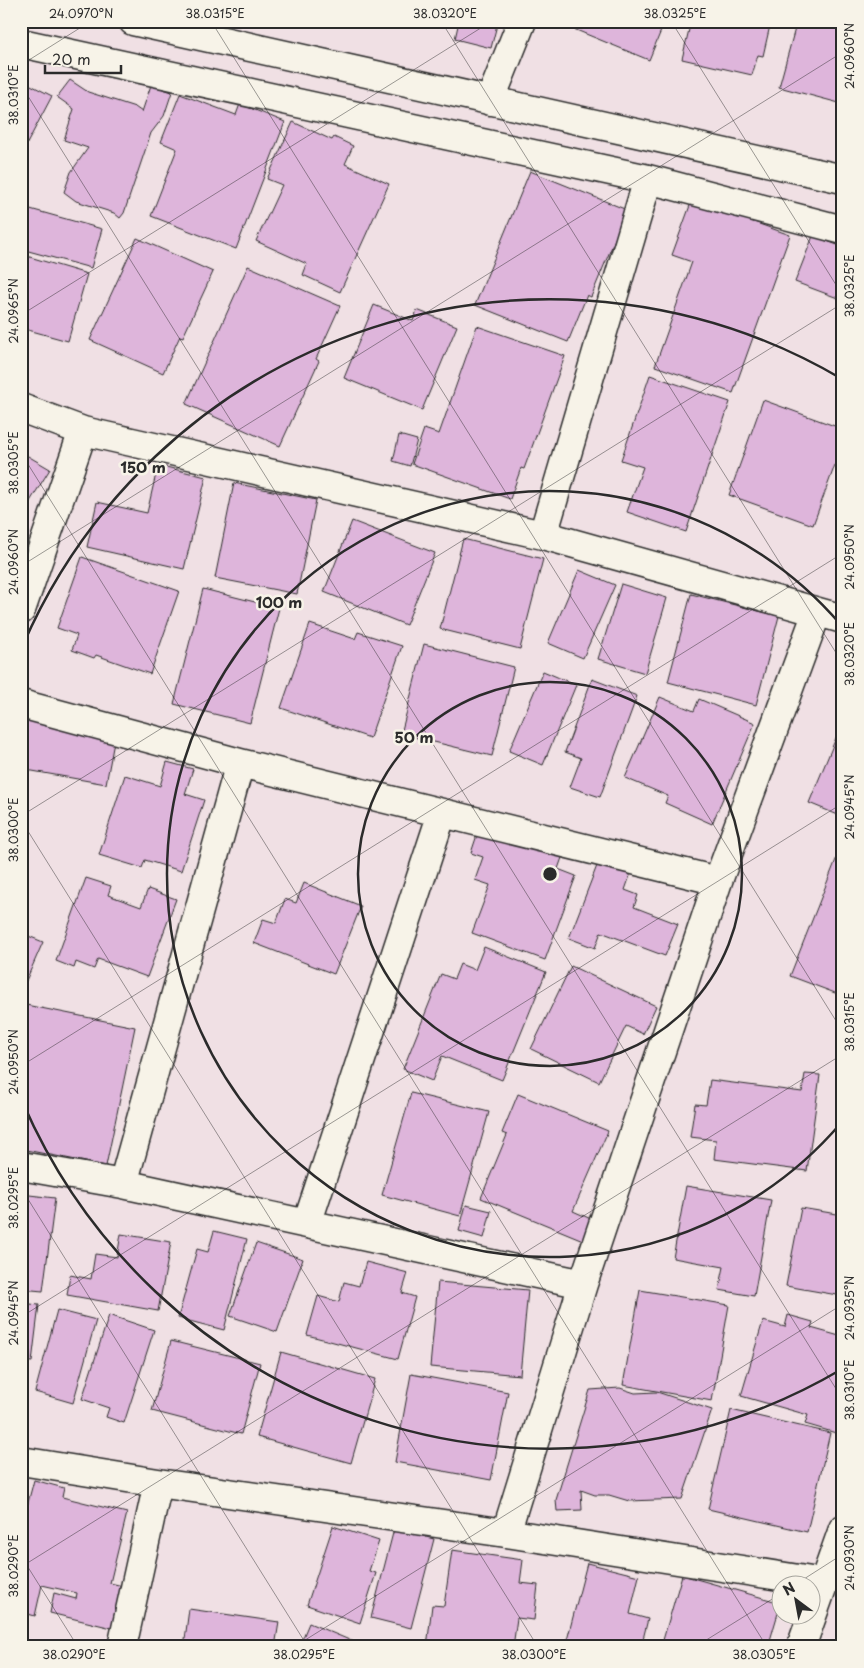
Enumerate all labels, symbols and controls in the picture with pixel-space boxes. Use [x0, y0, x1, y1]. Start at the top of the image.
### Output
text: 24.0970°N [49, 4, 113, 22]
text: 38.0315°E [185, 4, 245, 22]
text: 38.0320°E [413, 4, 477, 22]
text: 38.0325°E [644, 4, 707, 22]
text: 24.0960°N [840, 23, 858, 89]
scale bar [45, 42, 121, 74]
text: 20 m [52, 47, 91, 70]
text: 38.0310°E [4, 65, 22, 125]
text: 38.0325°E [840, 255, 858, 318]
text: 24.0965°N [4, 278, 22, 344]
text: 38.0305°E [4, 431, 22, 495]
text: 150 m [120, 455, 166, 478]
text: 24.0950°N [840, 524, 858, 590]
text: 24.0960°N [4, 529, 22, 595]
text: 100 m [256, 590, 302, 613]
text: 38.0320°E [840, 622, 858, 686]
text: 50 m [395, 725, 433, 748]
text: 24.0945°N [840, 774, 858, 840]
text: 38.0300°E [4, 797, 22, 863]
centre of rings [541, 865, 559, 883]
text: 38.0315°E [840, 992, 858, 1052]
text: 24.0950°N [4, 1029, 22, 1095]
text: 38.0295°E [4, 1167, 22, 1229]
text: 24.0935°N [840, 1276, 858, 1340]
text: 24.0945°N [4, 1280, 22, 1346]
text: 38.0310°E [840, 1360, 858, 1420]
text: 24.0930°N [840, 1525, 858, 1591]
text: 38.0290°E [4, 1534, 22, 1598]
north arrow [772, 1576, 822, 1626]
text: N [779, 1577, 799, 1600]
text: 38.0290°E [42, 1645, 106, 1663]
text: 38.0295°E [273, 1645, 335, 1663]
text: 38.0300°E [501, 1645, 567, 1663]
text: 38.0305°E [732, 1645, 796, 1663]

